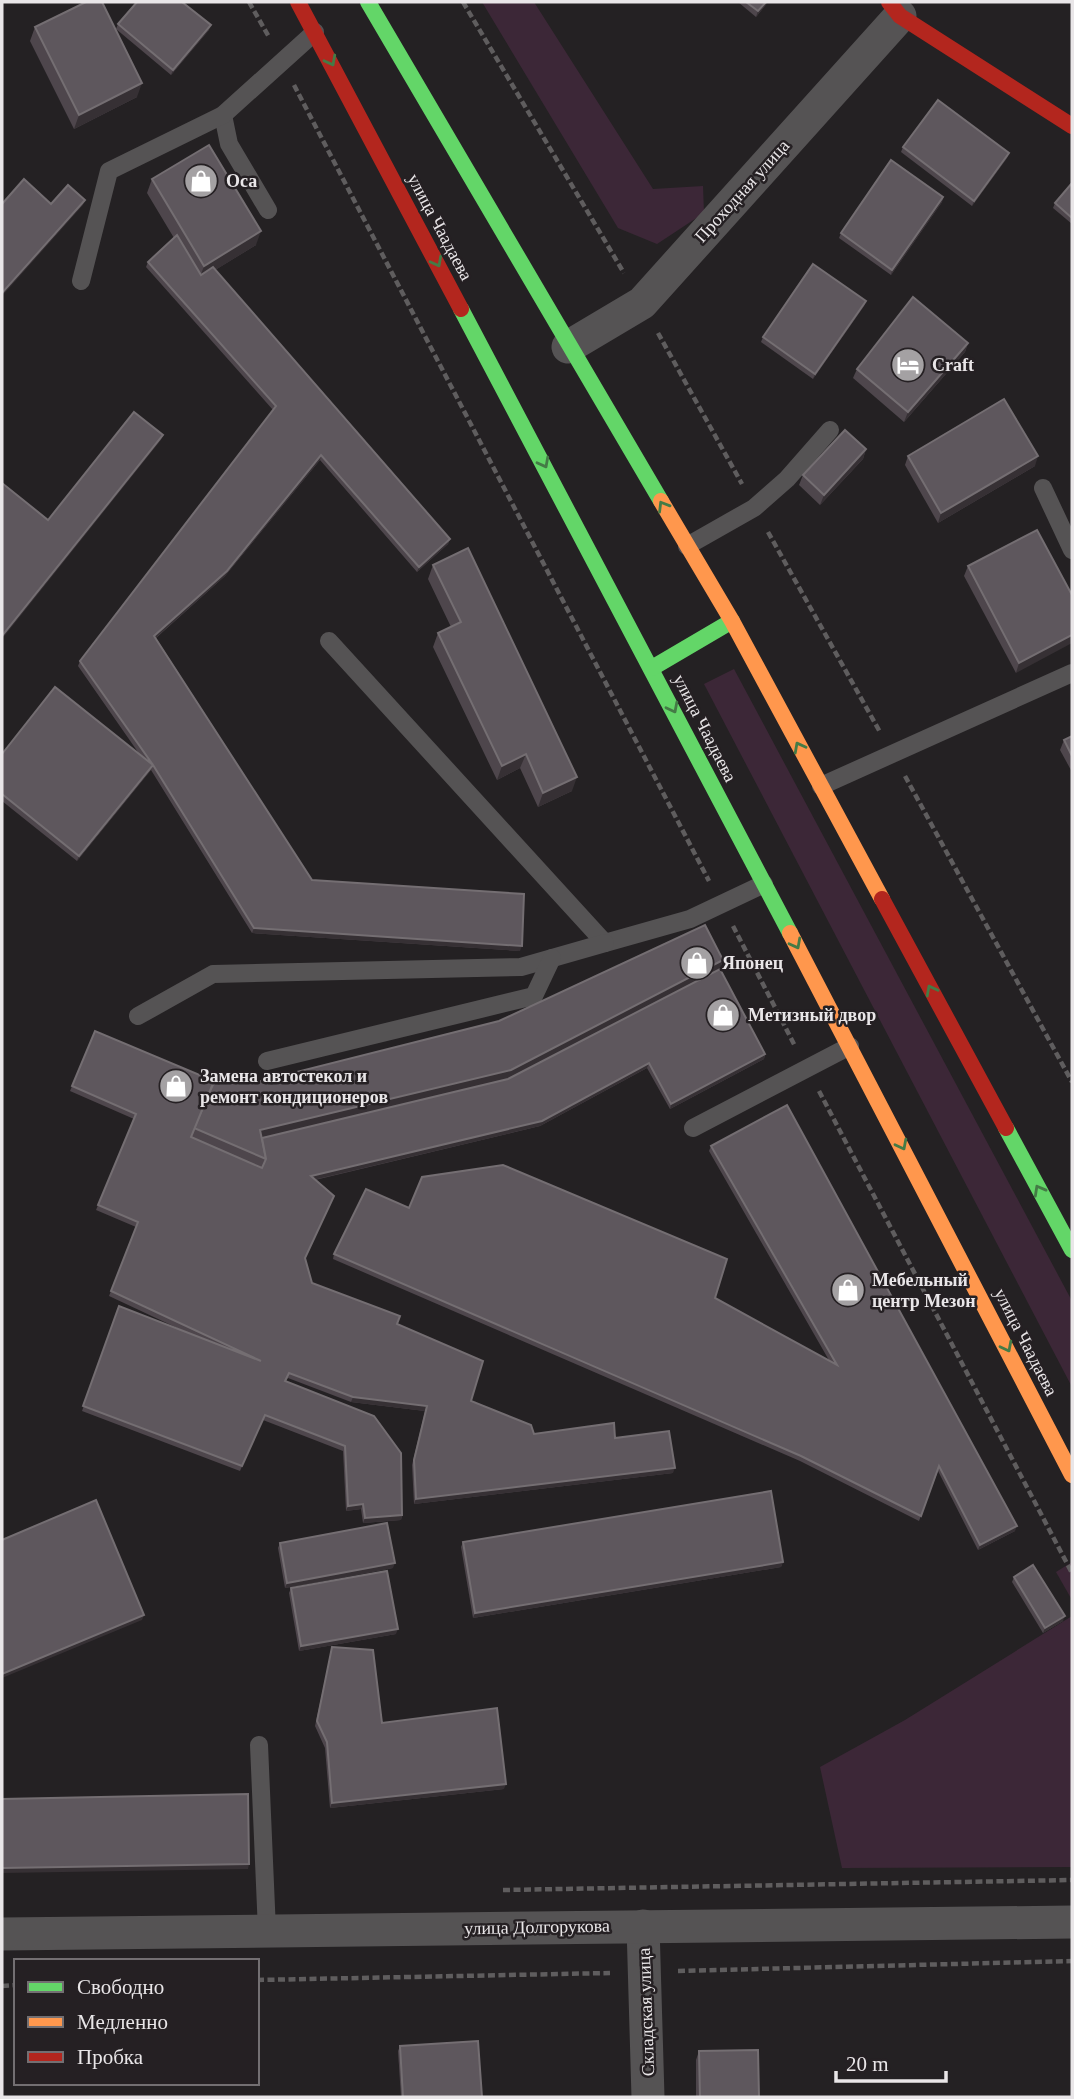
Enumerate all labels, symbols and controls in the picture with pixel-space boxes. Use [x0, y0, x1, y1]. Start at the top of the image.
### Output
one-way arrow [323, 54, 336, 66]
street label: Проходная улица [691, 135, 793, 247]
shop icon: Оса [182, 162, 220, 200]
street label: улица Чаадаева [403, 170, 477, 284]
place label: Оса [226, 171, 257, 191]
one-way arrow [429, 255, 443, 268]
hotel icon: Craft [889, 346, 927, 384]
place label: Craft [932, 355, 974, 375]
one-way arrow [536, 456, 549, 469]
one-way arrow [659, 501, 672, 514]
street label: улица Чаадаева [669, 671, 741, 785]
one-way arrow [664, 701, 678, 713]
one-way arrow [794, 741, 808, 754]
one-way arrow [787, 937, 801, 949]
shop icon: Японец [678, 944, 716, 982]
place label: Японец [722, 953, 784, 973]
one-way arrow [926, 985, 939, 997]
shop icon: Метизный двор [704, 996, 742, 1034]
place label: Метизный двор [748, 1005, 876, 1025]
place label: Замена автостекол и ремонт кондиционеров [200, 1066, 388, 1107]
shop icon: Замена автостекол и ремонт кондиционеров [157, 1067, 195, 1105]
one-way arrow [894, 1138, 908, 1150]
one-way arrow [1034, 1185, 1048, 1197]
place label: Мебельный центр Мезон [872, 1270, 976, 1311]
shop icon: Мебельный центр Мезон [829, 1271, 867, 1309]
street label: улица Чаадаева [990, 1285, 1062, 1399]
one-way arrow [998, 1340, 1012, 1352]
street label: улица Долгорукова [464, 1916, 610, 1938]
street label: Складская улица [634, 1947, 658, 2077]
legend [14, 1959, 259, 2085]
text: Свободно [77, 1975, 164, 1999]
text: Медленно [77, 2010, 168, 2034]
scale bar [836, 2039, 946, 2084]
text: Пробка [77, 2045, 144, 2069]
text: 20 m [846, 2052, 889, 2076]

